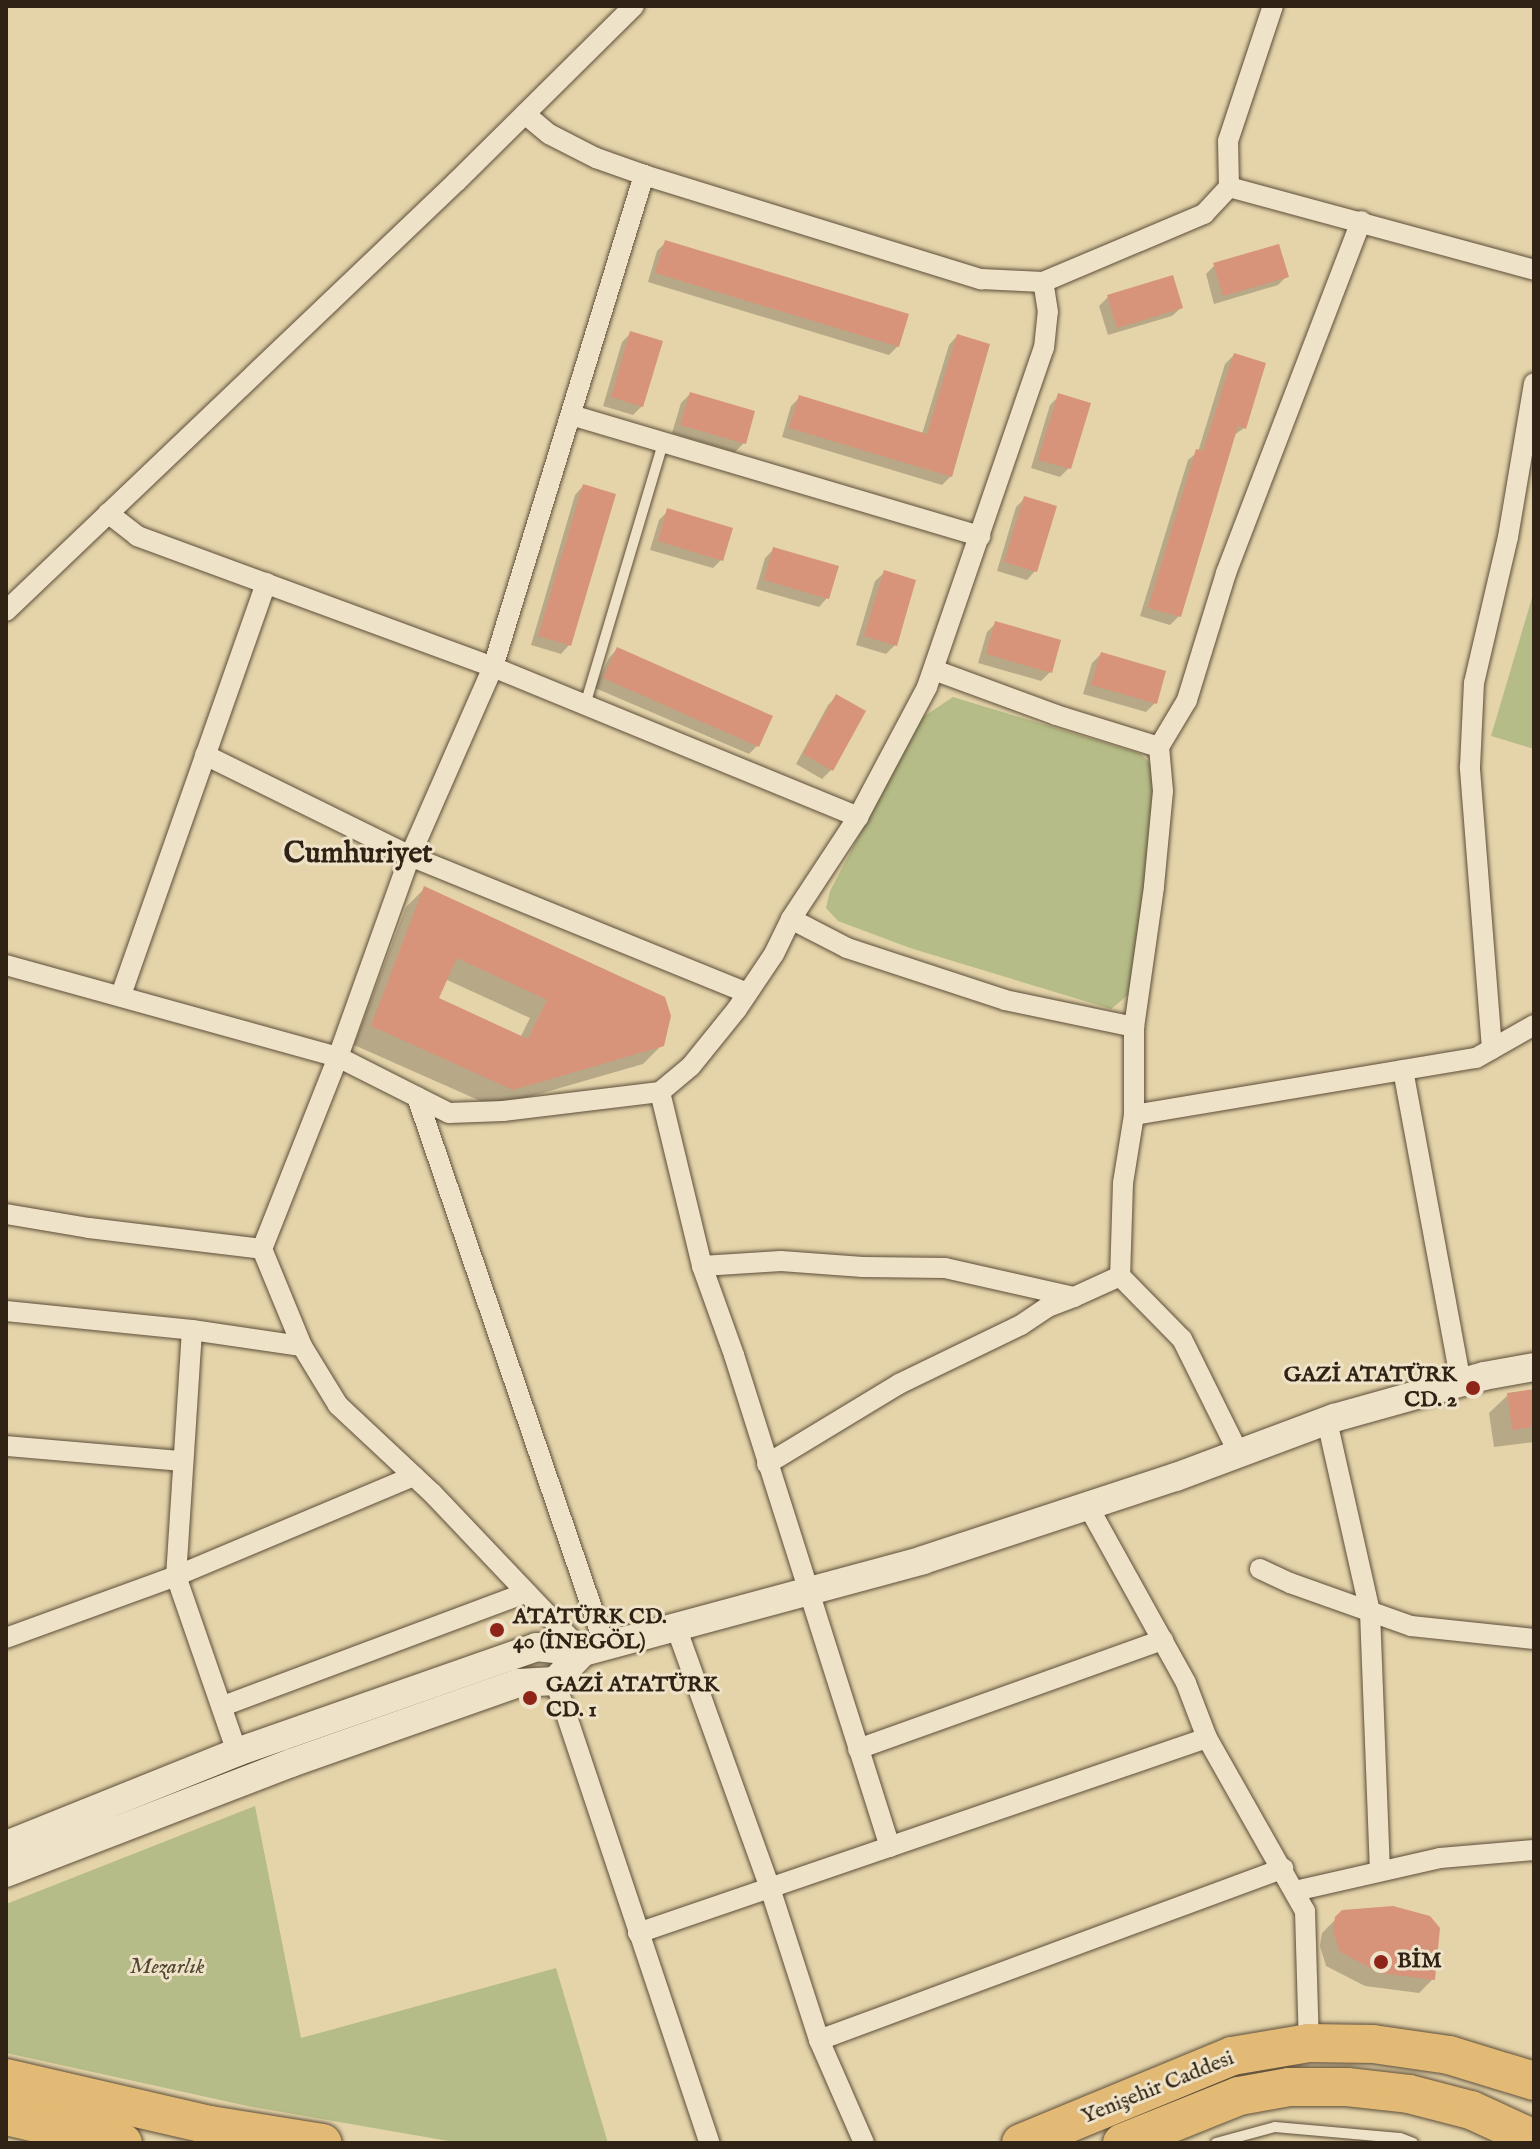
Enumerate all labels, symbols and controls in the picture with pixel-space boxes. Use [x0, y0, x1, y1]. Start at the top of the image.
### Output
district label: Cumhuriyet [284, 836, 432, 872]
place label: GAZİ ATATÜRK CD. 2 [1284, 1362, 1457, 1414]
marker: GAZİ ATATÜRK CD. 2 [1464, 1379, 1482, 1397]
place label: ATATÜRK CD. 40 (İNEGÖL) [513, 1604, 667, 1656]
marker: ATATÜRK CD. 40 (İNEGÖL) [488, 1621, 506, 1639]
place label: GAZİ ATATÜRK CD. 1 [546, 1672, 719, 1724]
marker: GAZİ ATATÜRK CD. 1 [521, 1689, 539, 1707]
place label: BİM [1397, 1949, 1442, 1975]
marker: BİM [1372, 1953, 1390, 1971]
park label: Mezarlık [129, 1955, 205, 1981]
street label: Yenişehir Caddesi [1078, 2045, 1238, 2131]

